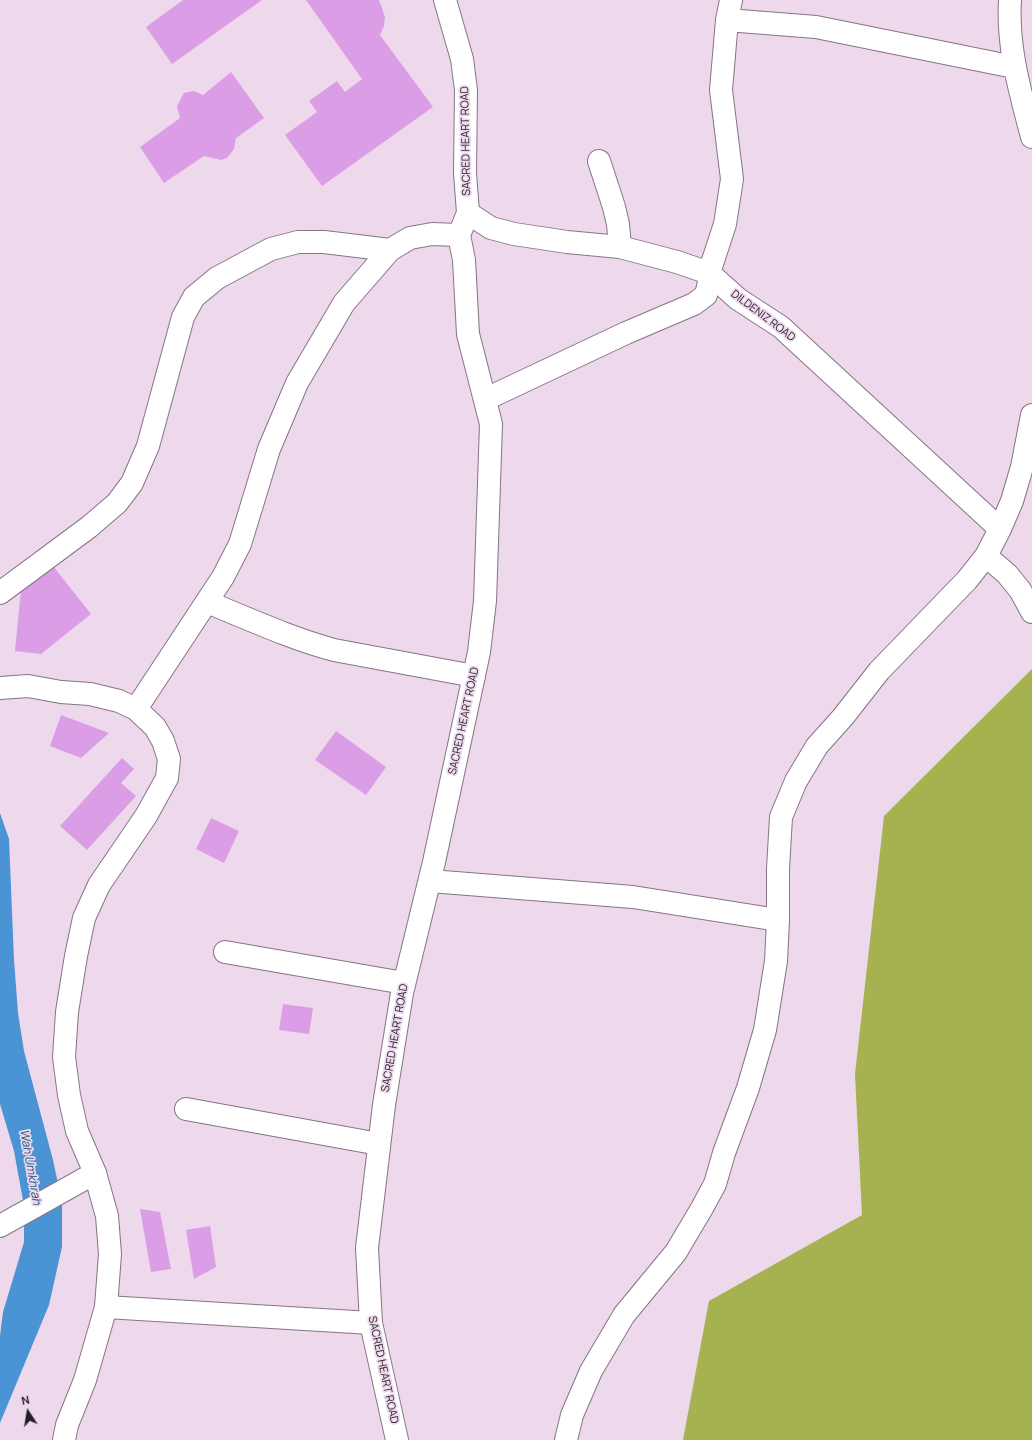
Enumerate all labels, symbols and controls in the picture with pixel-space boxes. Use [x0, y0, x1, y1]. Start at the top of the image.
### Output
street label: SACRED HEART ROAD [458, 86, 474, 196]
street label: DILDENIZ ROAD [728, 287, 798, 345]
street label: SACRED HEART ROAD [446, 666, 482, 776]
street label: SACRED HEART ROAD [379, 983, 411, 1093]
water label: Wah Umkhrah [16, 1128, 44, 1206]
street label: SACRED HEART ROAD [365, 1315, 401, 1425]
north arrow [8, 1392, 48, 1432]
text: N [20, 1392, 31, 1408]

